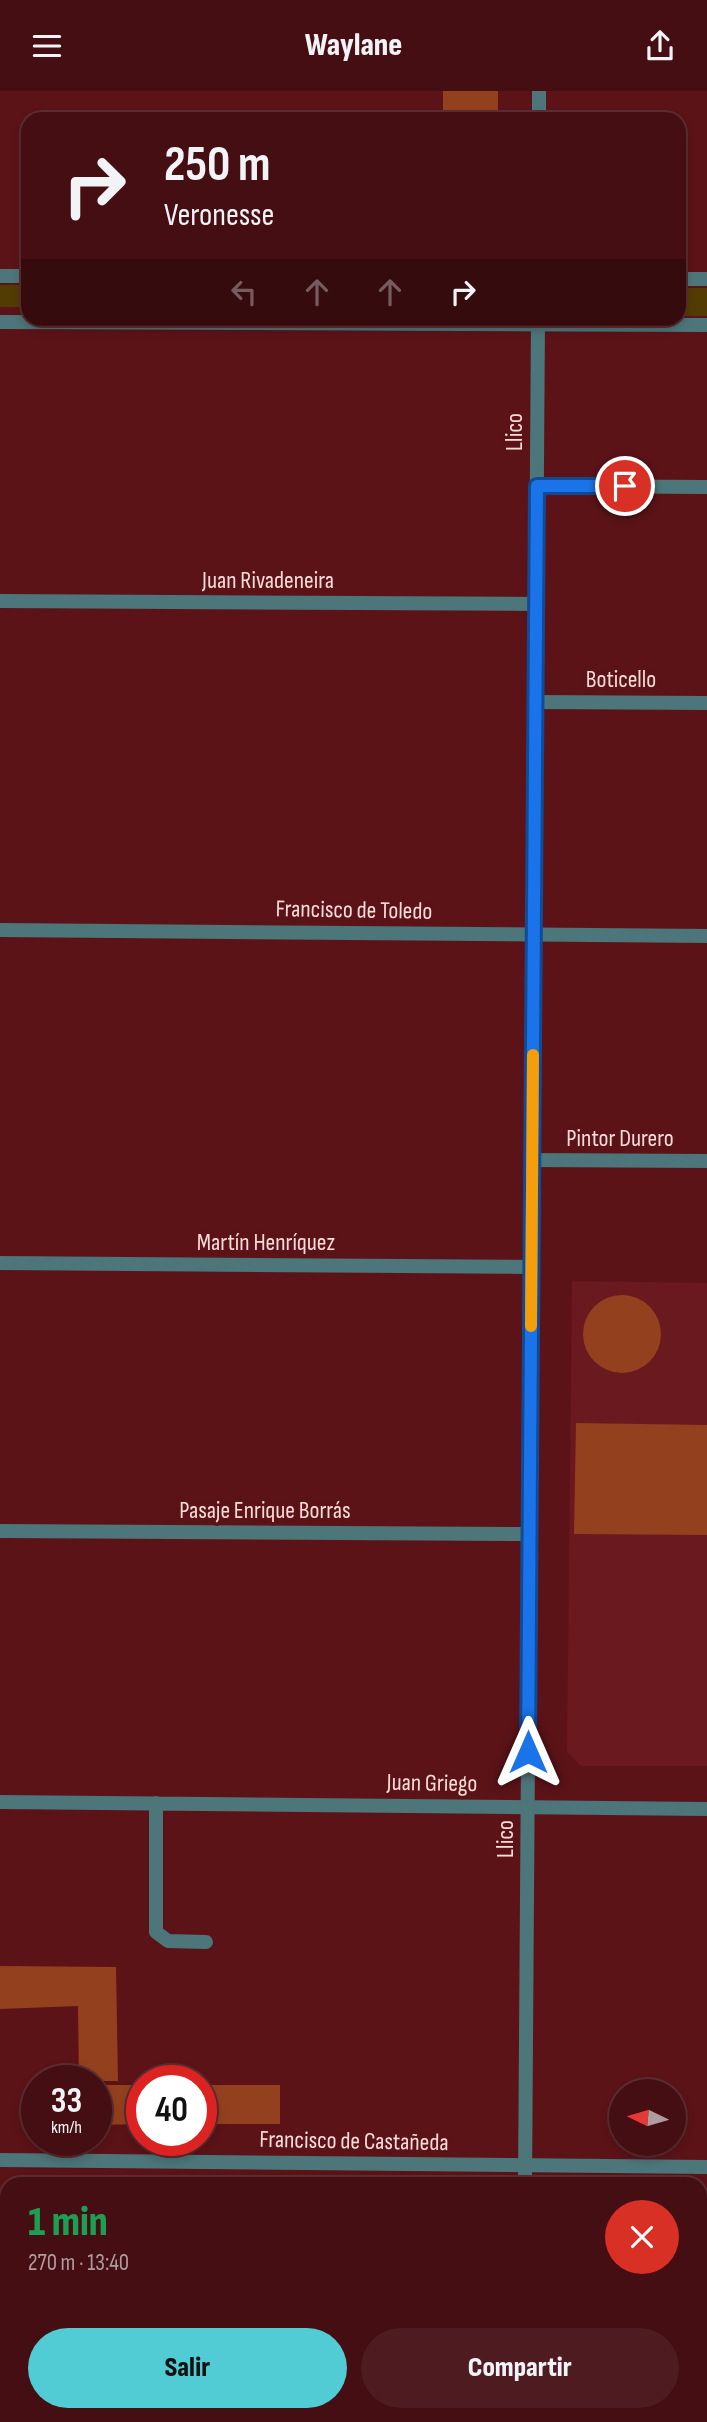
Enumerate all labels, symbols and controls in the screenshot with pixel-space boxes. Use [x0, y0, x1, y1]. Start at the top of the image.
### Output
text: Waylane [305, 26, 402, 65]
icon: menu [28, 27, 66, 65]
icon: share [641, 27, 679, 65]
text: 250 m [164, 136, 270, 195]
icon: right [49, 140, 140, 231]
text: Veronesse [164, 196, 274, 235]
icon: left [225, 273, 263, 311]
icon: ahead [298, 273, 336, 311]
icon: ahead [371, 273, 409, 311]
icon: right [444, 273, 482, 311]
street label: Llico [500, 413, 529, 451]
pin [595, 456, 655, 516]
icon: arrive [606, 467, 644, 505]
street label: Juan Rivadeneira [201, 566, 334, 595]
street label: Boticello [586, 665, 656, 694]
street label: Francisco de Toledo [275, 894, 433, 926]
street label: Pintor Durero [566, 1124, 674, 1153]
street label: Martín Henríquez [197, 1228, 336, 1257]
street label: Pasaje Enrique Borrás [179, 1496, 351, 1525]
position arrow [491, 1715, 565, 1789]
street label: Juan Griego [385, 1768, 478, 1798]
street label: Llico [491, 1820, 520, 1858]
speed limit sign: 40 [126, 2065, 217, 2156]
north arrow [609, 2079, 686, 2156]
map controls [609, 2079, 686, 2156]
text: 33 [51, 2080, 82, 2123]
text: km/h [51, 2117, 82, 2138]
street label: Francisco de Castañeda [259, 2125, 449, 2157]
text: 1 min [28, 2197, 108, 2248]
button: close [605, 2200, 679, 2274]
text: 270 m · 13:40 [28, 2249, 129, 2277]
button: Salir [28, 2328, 347, 2408]
button: Compartir [361, 2328, 679, 2408]

